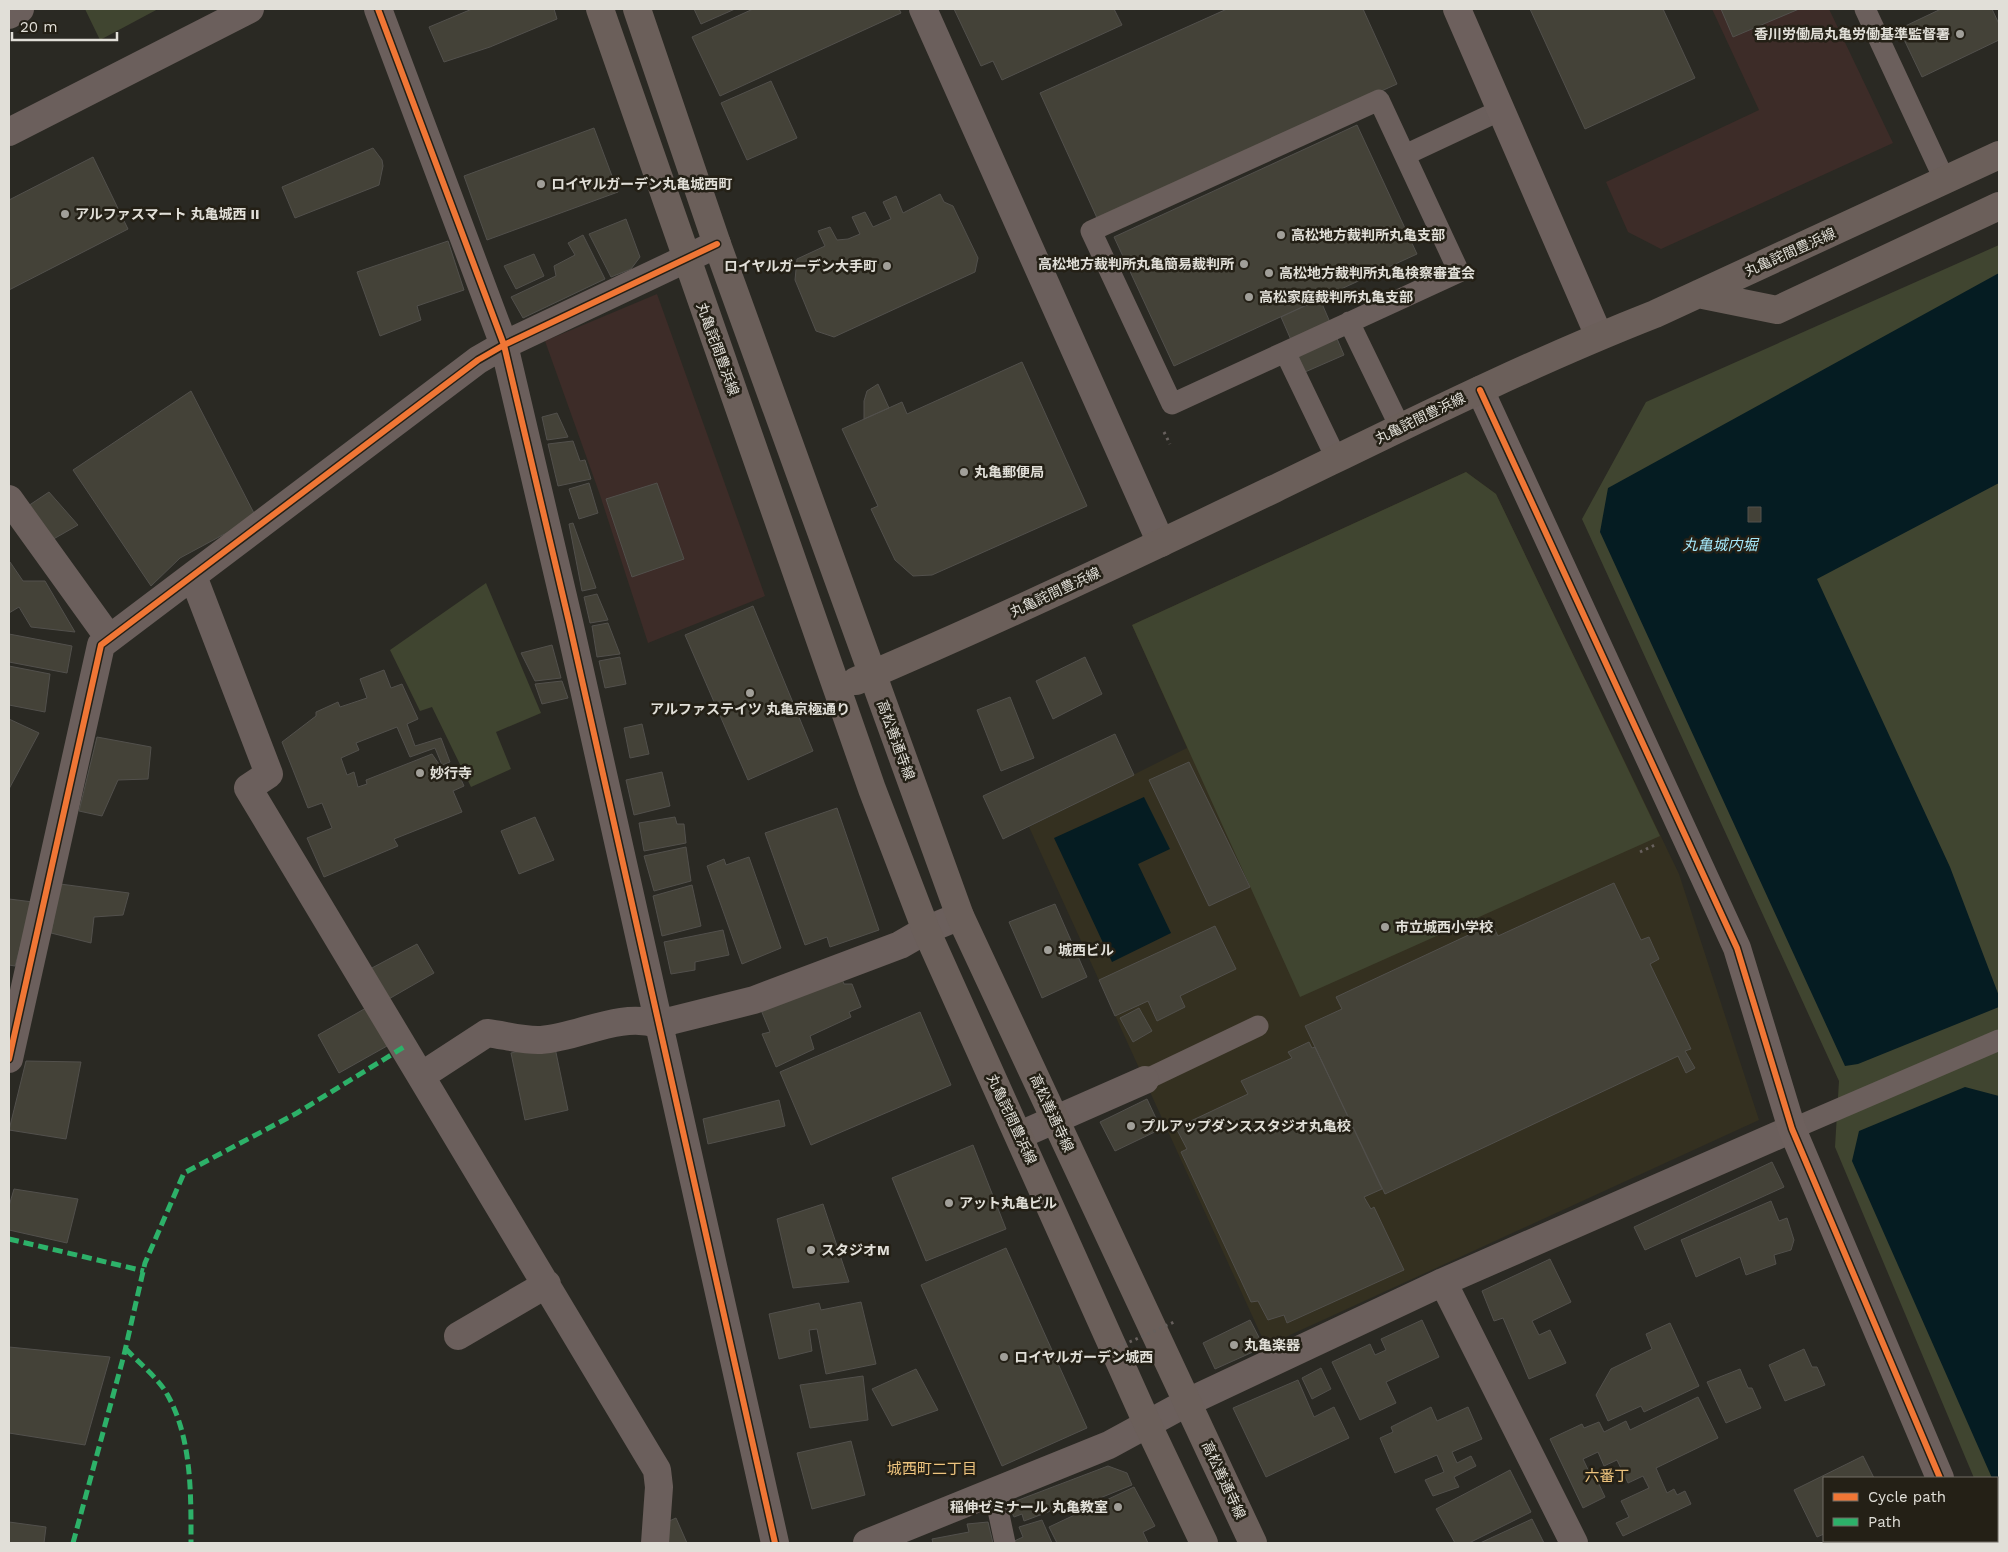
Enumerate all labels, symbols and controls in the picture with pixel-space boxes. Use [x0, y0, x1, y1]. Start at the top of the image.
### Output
scale bar [12, 10, 118, 42]
text: 20 m [20, 18, 58, 36]
place label: 香川労働局丸亀労働基準監督署 [1754, 26, 1950, 42]
marker: 香川労働局丸亀労働基準監督署 [1954, 28, 1966, 40]
place label: ロイヤルガーデン丸亀城西町 [551, 176, 732, 192]
marker: ロイヤルガーデン丸亀城西町 [535, 178, 547, 190]
place label: アルファスマート 丸亀城西 II [75, 206, 259, 222]
marker: アルファスマート 丸亀城西 II [59, 208, 71, 220]
street label: 丸亀詫間豊浜線 [1742, 225, 1838, 279]
place label: 高松地方裁判所丸亀支部 [1291, 227, 1445, 243]
marker: 高松地方裁判所丸亀支部 [1275, 229, 1287, 241]
place label: 高松地方裁判所丸亀簡易裁判所 [1038, 256, 1234, 272]
place label: ロイヤルガーデン大手町 [724, 258, 877, 274]
marker: 高松地方裁判所丸亀簡易裁判所 [1238, 258, 1250, 270]
marker: ロイヤルガーデン大手町 [881, 260, 893, 272]
place label: 高松地方裁判所丸亀検察審査会 [1279, 265, 1475, 281]
marker: 高松地方裁判所丸亀検察審査会 [1263, 267, 1275, 279]
place label: 高松家庭裁判所丸亀支部 [1259, 289, 1413, 305]
marker: 高松家庭裁判所丸亀支部 [1243, 291, 1255, 303]
street label: 丸亀詫間豊浜線 [694, 300, 742, 398]
street label: 丸亀詫間豊浜線 [1372, 389, 1468, 447]
place label: 丸亀郵便局 [974, 464, 1044, 480]
marker: 丸亀郵便局 [958, 466, 970, 478]
water label: 丸亀城内堀 [1682, 536, 1759, 554]
street label: 丸亀詫間豊浜線 [1007, 564, 1103, 620]
marker: アルファステイツ 丸亀京極通り [744, 687, 756, 699]
street label: 高松善通寺線 [874, 698, 918, 782]
place label: アルファステイツ 丸亀京極通り [650, 701, 850, 717]
place label: 妙行寺 [430, 765, 472, 781]
marker: 妙行寺 [414, 767, 426, 779]
place label: 市立城西小学校 [1395, 919, 1493, 935]
marker: 市立城西小学校 [1379, 921, 1391, 933]
place label: 城西ビル [1058, 942, 1114, 958]
marker: 城西ビル [1042, 944, 1054, 956]
street label: 丸亀詫間豊浜線 [984, 1071, 1040, 1167]
street label: 高松善通寺線 [1027, 1072, 1077, 1154]
place label: プルアップダンススタジオ丸亀校 [1141, 1118, 1351, 1134]
marker: プルアップダンススタジオ丸亀校 [1125, 1120, 1137, 1132]
place label: アット丸亀ビル [959, 1195, 1057, 1211]
marker: アット丸亀ビル [943, 1197, 955, 1209]
place label: スタジオM [821, 1242, 890, 1258]
marker: スタジオM [805, 1244, 817, 1256]
place label: 丸亀楽器 [1244, 1337, 1301, 1353]
marker: 丸亀楽器 [1228, 1339, 1240, 1351]
place label: ロイヤルガーデン城西 [1014, 1349, 1153, 1365]
marker: ロイヤルガーデン城西 [998, 1351, 1010, 1363]
street label: 高松善通寺線 [1199, 1439, 1249, 1521]
district label: 城西町二丁目 [887, 1460, 977, 1478]
district label: 六番丁 [1584, 1467, 1630, 1485]
legend [1823, 1477, 1998, 1542]
text: Cycle path [1868, 1488, 1946, 1506]
place label: 稲伸ゼミナール 丸亀教室 [950, 1499, 1108, 1515]
marker: 稲伸ゼミナール 丸亀教室 [1112, 1501, 1124, 1513]
text: Path [1868, 1513, 1901, 1531]

